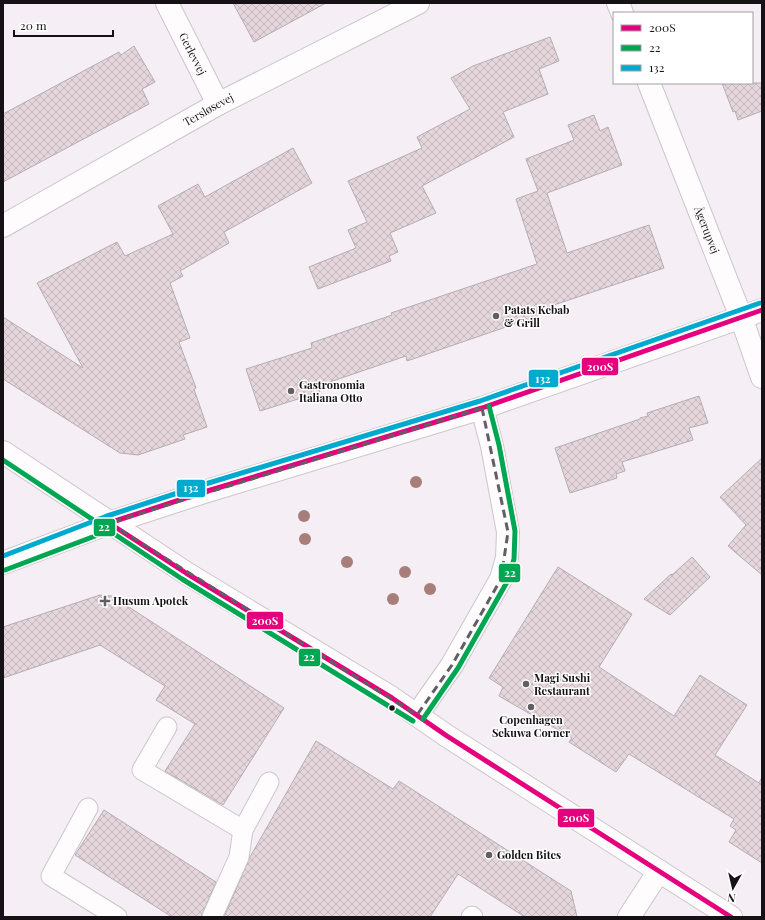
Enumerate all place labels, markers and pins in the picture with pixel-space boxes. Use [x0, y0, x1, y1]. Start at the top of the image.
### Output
place label: Patats Kebab & Grill [504, 302, 570, 330]
marker: Patats Kebab & Grill [491, 311, 501, 321]
place label: Gastronomia Italiana Otto [299, 377, 365, 405]
marker: Gastronomia Italiana Otto [286, 386, 296, 396]
place label: Husum Apotek [113, 593, 189, 608]
marker: Husum Apotek [100, 596, 110, 606]
place label: Magi Sushi Restaurant [534, 670, 591, 698]
marker: Magi Sushi Restaurant [521, 679, 531, 689]
marker: Copenhagen Sekuwa Corner [526, 702, 536, 712]
unlabelled marker [387, 703, 397, 713]
place label: Copenhagen Sekuwa Corner [492, 712, 571, 740]
place label: Golden Bites [497, 847, 561, 862]
marker: Golden Bites [484, 850, 494, 860]

